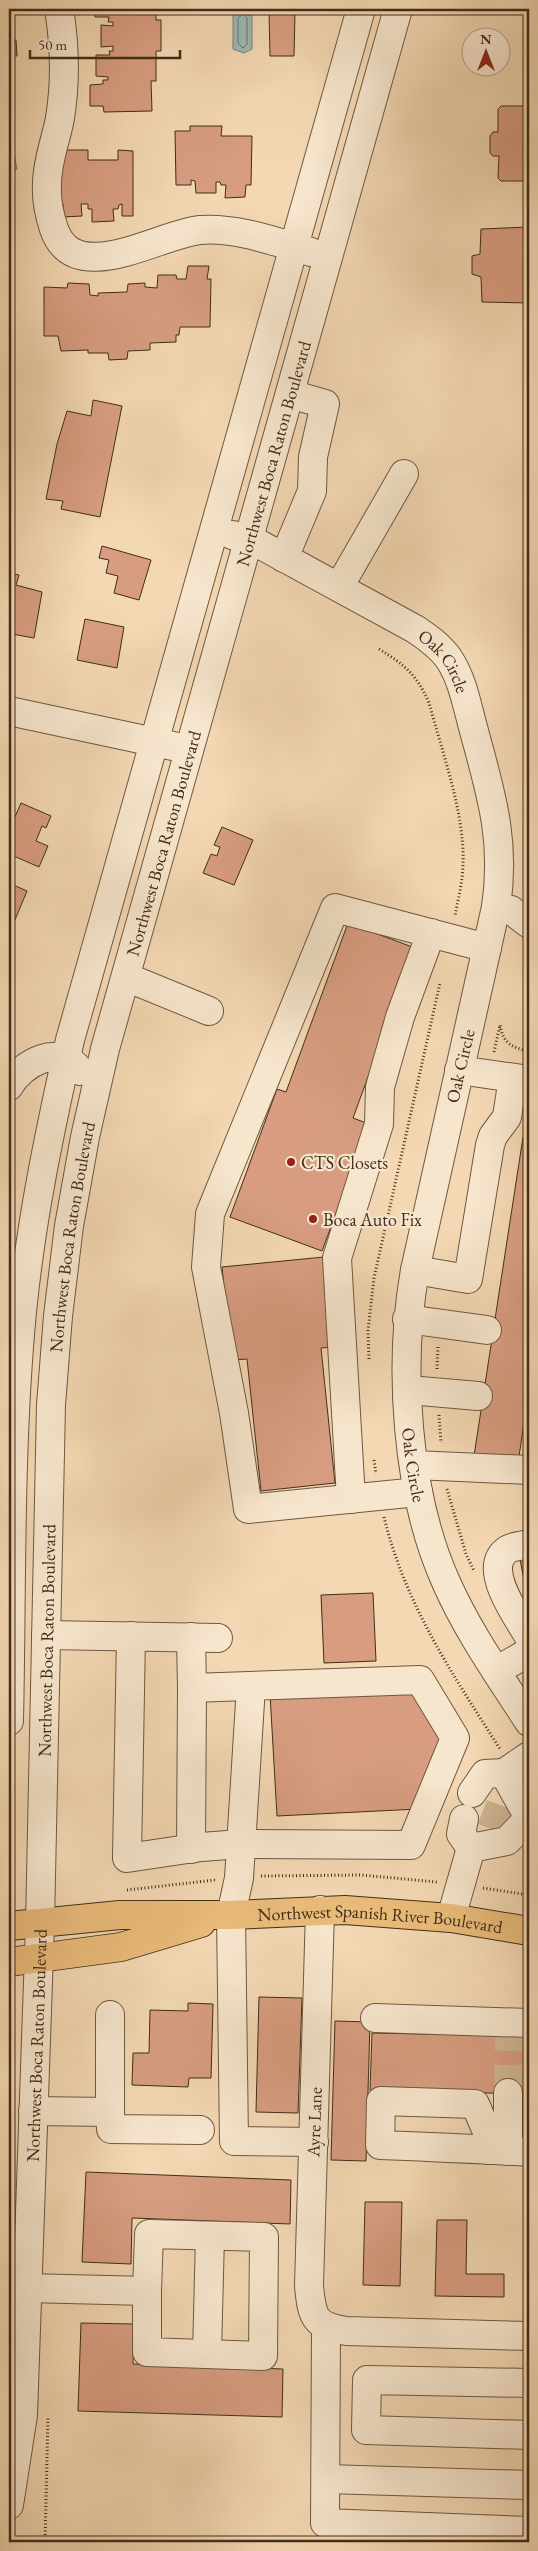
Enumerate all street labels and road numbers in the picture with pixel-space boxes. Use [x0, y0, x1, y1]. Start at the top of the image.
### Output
street label: Northwest Boca Raton Boulevard [230, 337, 316, 569]
street label: Oak Circle [414, 624, 475, 696]
street label: Northwest Boca Raton Boulevard [120, 727, 206, 958]
street label: Oak Circle [440, 1027, 480, 1105]
street label: Northwest Boca Raton Boulevard [44, 1118, 100, 1353]
street label: Oak Circle [398, 1426, 431, 1504]
street label: Northwest Boca Raton Boulevard [32, 1523, 60, 1757]
street label: Northwest Spanish River Boulevard [257, 1898, 505, 1938]
street label: Northwest Boca Raton Boulevard [20, 1928, 51, 2162]
street label: Ayre Lane [301, 2087, 327, 2158]

